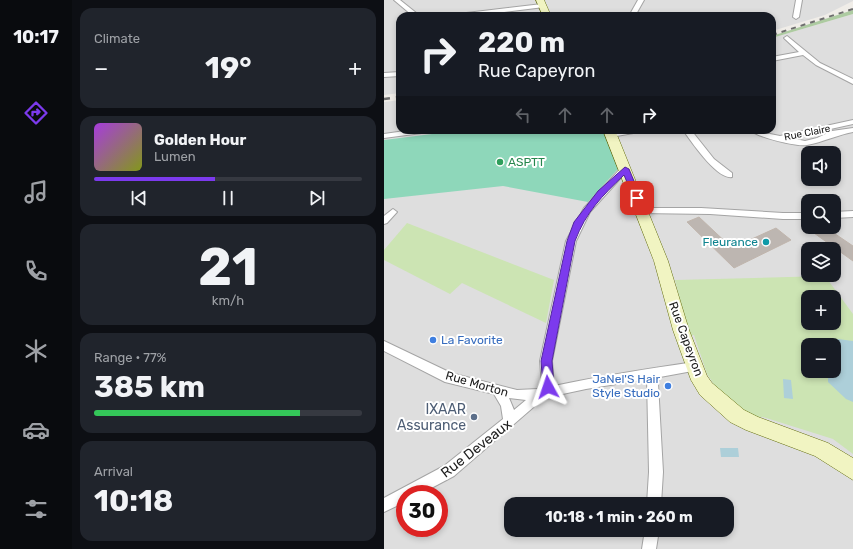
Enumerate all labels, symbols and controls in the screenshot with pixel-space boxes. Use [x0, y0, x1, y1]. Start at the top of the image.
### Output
text: 10:17 [13, 26, 59, 48]
text: 220 m [478, 26, 565, 59]
icon: right [412, 28, 464, 80]
text: Climate [94, 31, 140, 46]
text: 19° [205, 50, 252, 86]
text: − [94, 55, 108, 82]
text: + [348, 55, 362, 82]
text: Rue Capeyron [478, 60, 595, 82]
icon: directions [22, 99, 50, 127]
icon: left [512, 104, 534, 126]
icon: ahead [554, 104, 576, 126]
icon: ahead [596, 104, 618, 126]
icon: right [638, 104, 660, 126]
street label: Rue Claire [783, 123, 832, 143]
text: Golden Hour [154, 131, 246, 149]
map controls [801, 146, 841, 378]
button: sound [801, 146, 841, 186]
text: Lumen [154, 149, 196, 164]
place label: ASPTT [508, 155, 545, 169]
marker: ASPTT [495, 157, 505, 167]
icon: music [22, 178, 50, 206]
pin [620, 181, 654, 215]
icon: previous [128, 187, 150, 209]
icon: pause [217, 187, 239, 209]
icon: next [306, 187, 328, 209]
icon: arrive [626, 187, 648, 209]
button: search [801, 194, 841, 234]
place label: Fleurance [702, 235, 758, 249]
text: 21 [198, 236, 258, 298]
marker: Fleurance [761, 237, 771, 247]
button: layers [801, 242, 841, 282]
icon: phone [22, 257, 50, 285]
button: + [801, 290, 841, 330]
text: km/h [212, 293, 244, 308]
street label: Rue Capeyron [666, 300, 706, 378]
place label: La Favorite [441, 333, 503, 347]
marker: La Favorite [428, 335, 438, 345]
icon: climate [22, 337, 50, 365]
button: − [801, 338, 841, 378]
text: Range · 77% [94, 350, 167, 365]
position arrow [527, 366, 569, 408]
street label: Rue Morton [444, 368, 510, 400]
text: 385 km [94, 369, 205, 405]
place label: JaNel'S Hair Style Studio [592, 372, 660, 400]
marker: JaNel'S Hair Style Studio [663, 381, 673, 391]
place label: IXAAR Assurance [397, 401, 466, 434]
marker: IXAAR Assurance [469, 412, 479, 422]
street label: Rue Deveaux [438, 415, 515, 481]
icon: car [22, 416, 50, 444]
text: Arrival [94, 464, 133, 479]
text: 10:18 [94, 483, 173, 519]
speed limit sign: 30 [396, 485, 448, 537]
icon: filters [22, 495, 50, 523]
text: 10:18 · 1 min · 260 m [545, 508, 693, 526]

